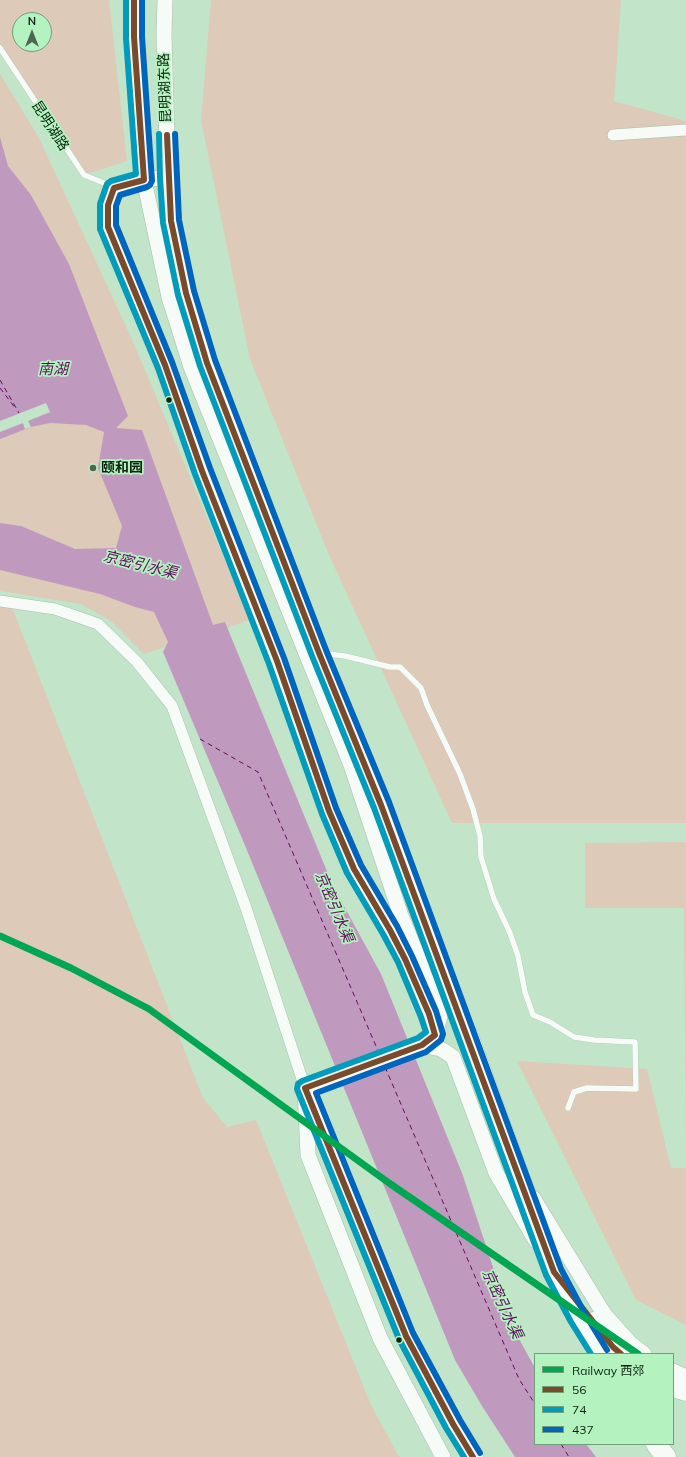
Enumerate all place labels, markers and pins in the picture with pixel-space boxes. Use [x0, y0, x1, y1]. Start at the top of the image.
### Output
unlabelled marker [164, 395, 174, 405]
place label: 颐和园 [101, 460, 143, 476]
marker: 颐和园 [88, 463, 98, 473]
unlabelled marker [394, 1335, 404, 1345]

